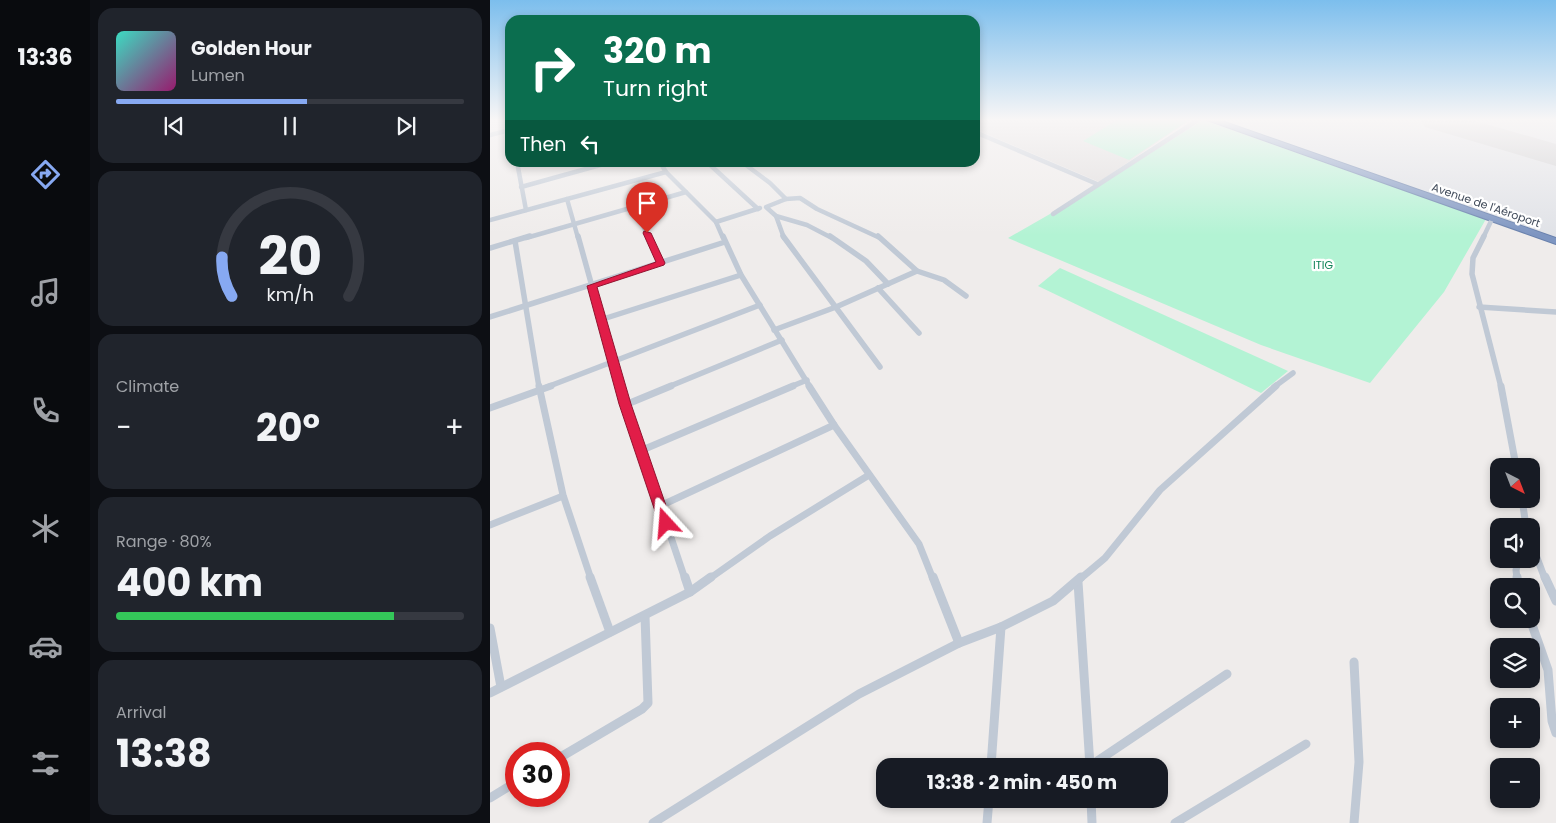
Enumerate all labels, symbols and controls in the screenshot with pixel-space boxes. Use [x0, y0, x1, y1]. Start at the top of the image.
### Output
text: 320 m [603, 26, 711, 75]
text: Golden Hour [191, 35, 312, 62]
icon: right [520, 35, 585, 100]
text: 13:36 [17, 42, 73, 73]
text: Lumen [191, 64, 245, 87]
text: Turn right [603, 73, 708, 104]
icon: previous [160, 112, 188, 140]
icon: pause [276, 112, 304, 140]
icon: next [392, 112, 420, 140]
icon: left [576, 130, 604, 158]
text: Then [520, 131, 566, 158]
icon: directions [28, 157, 63, 192]
street label: Avenue de l'Aéroport [1430, 179, 1542, 231]
pin [626, 182, 668, 233]
icon: arrive [633, 189, 661, 217]
text: 20 [258, 220, 322, 293]
park label: ITIG [1313, 257, 1333, 273]
icon: music [28, 275, 63, 310]
text: km/h [266, 282, 314, 307]
text: Climate [116, 375, 179, 398]
icon: phone [28, 393, 63, 428]
text: 20° [256, 401, 320, 454]
text: − [116, 408, 131, 447]
text: + [445, 408, 464, 447]
north arrow [1490, 458, 1540, 508]
map controls [1490, 458, 1540, 808]
position arrow [639, 496, 691, 548]
icon: climate [28, 511, 63, 546]
button: sound [1490, 518, 1540, 568]
text: Range · 80% [116, 530, 212, 553]
text: 400 km [116, 556, 263, 609]
button: search [1490, 578, 1540, 628]
icon: car [28, 629, 63, 664]
button: layers [1490, 638, 1540, 688]
button: + [1490, 698, 1540, 748]
text: Arrival [116, 701, 166, 724]
text: 13:38 [116, 727, 212, 780]
speed limit sign: 30 [505, 742, 570, 807]
icon: filters [28, 746, 63, 781]
button: − [1490, 758, 1540, 808]
text: 13:38 · 2 min · 450 m [927, 769, 1117, 796]

